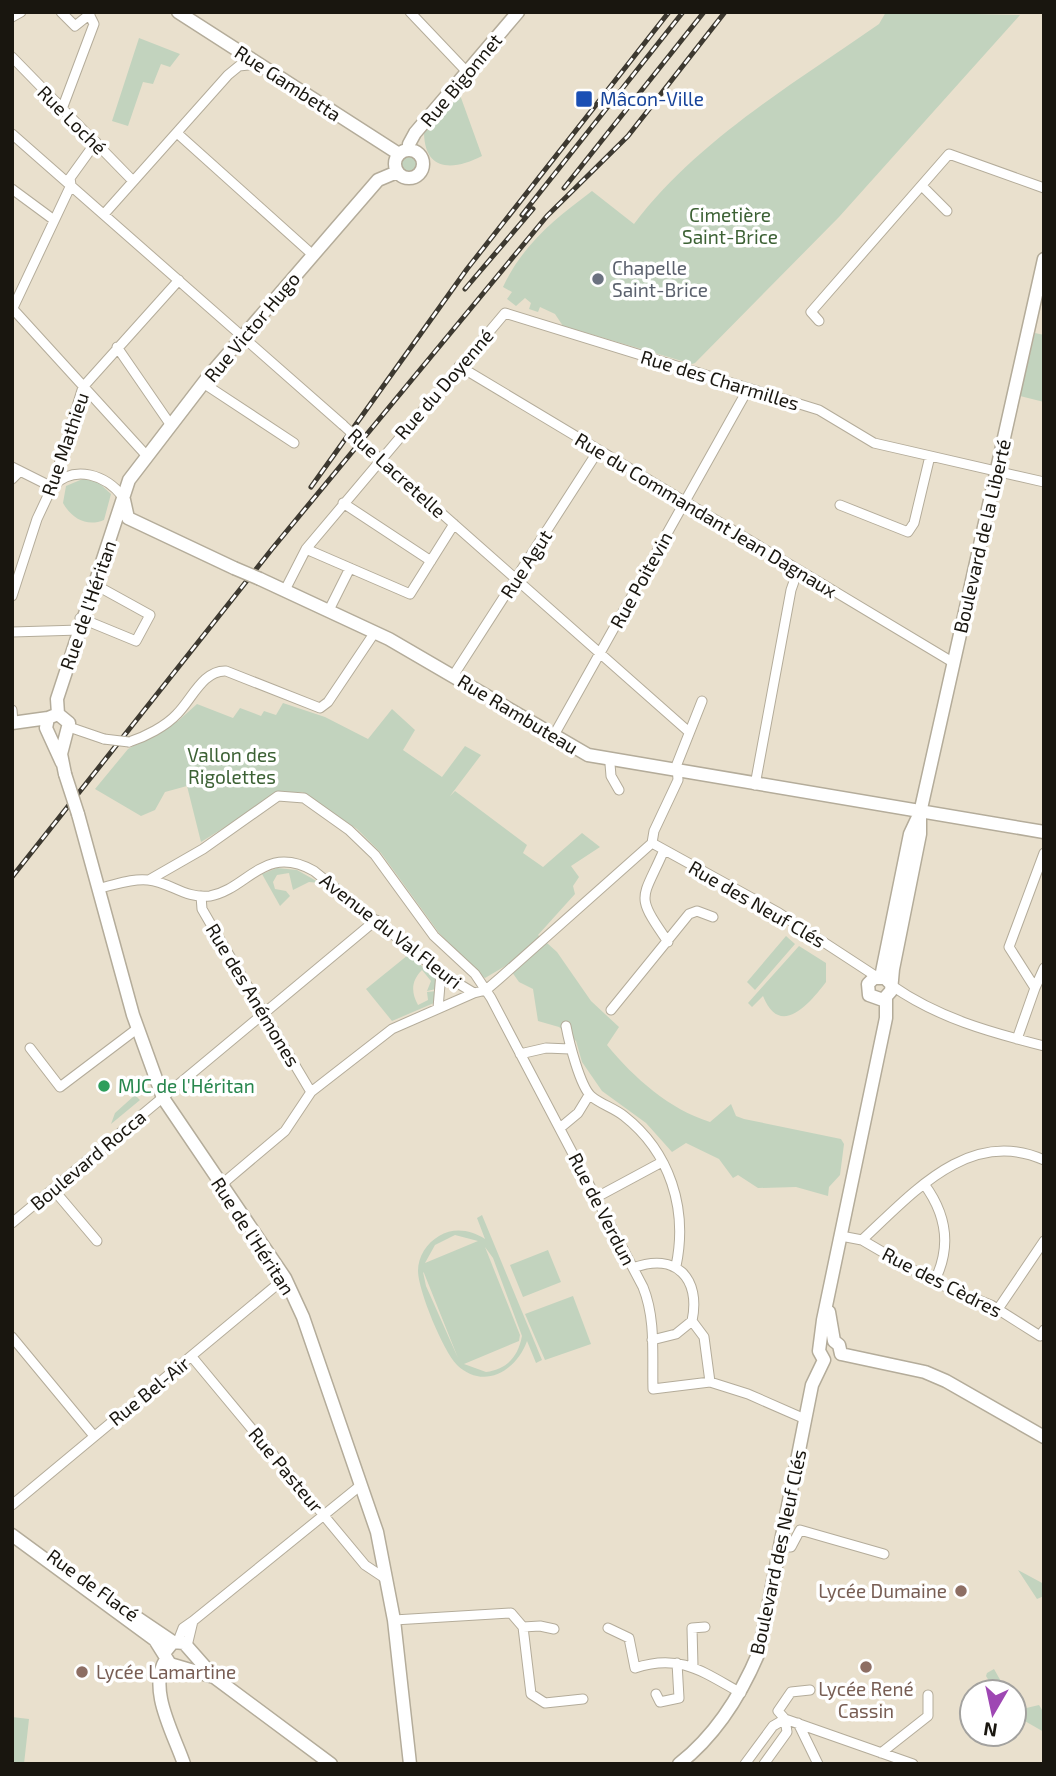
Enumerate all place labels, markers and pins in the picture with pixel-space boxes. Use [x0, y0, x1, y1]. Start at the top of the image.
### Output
place label: Mâcon-Ville [600, 87, 704, 110]
marker: Mâcon-Ville [574, 89, 594, 109]
place label: Chapelle Saint-Brice [612, 256, 708, 301]
marker: Chapelle Saint-Brice [590, 271, 606, 287]
place label: MJC de l'Héritan [118, 1074, 255, 1097]
marker: MJC de l'Héritan [96, 1078, 112, 1094]
place label: Lycée Dumaine [818, 1579, 947, 1602]
marker: Lycée Dumaine [953, 1583, 969, 1599]
marker: Lycée René Cassin [858, 1659, 874, 1675]
place label: Lycée Lamartine [96, 1660, 236, 1683]
marker: Lycée Lamartine [74, 1664, 90, 1680]
place label: Lycée René Cassin [818, 1677, 914, 1722]

